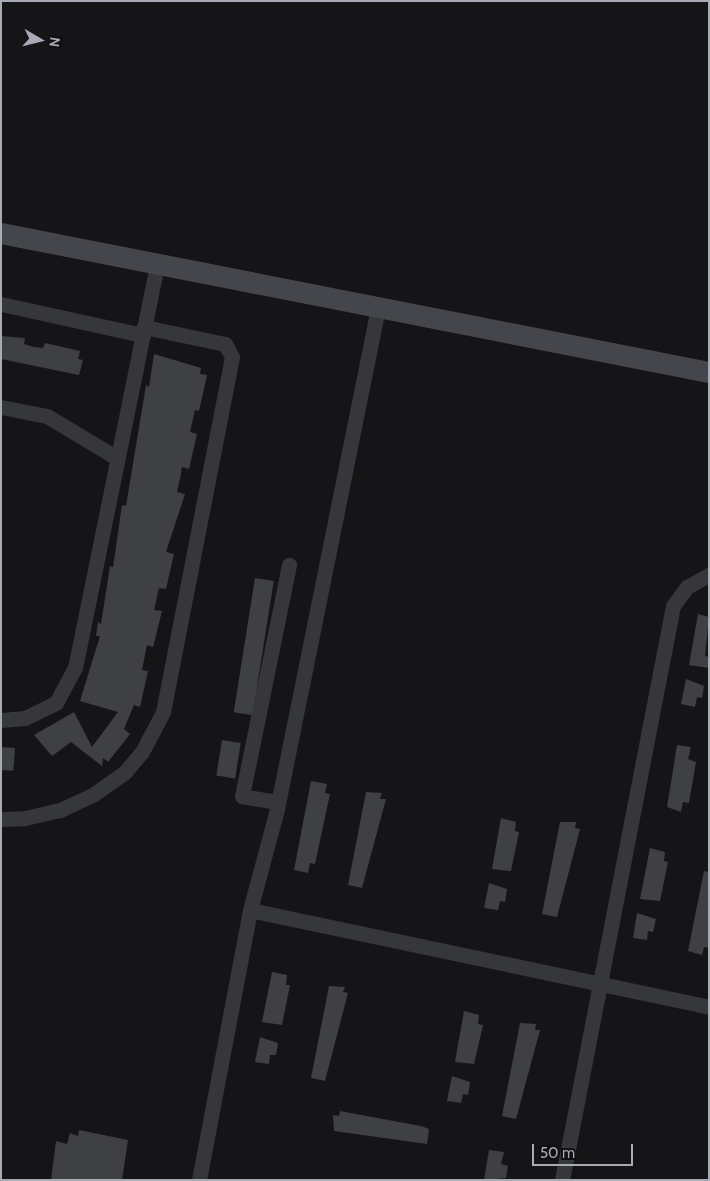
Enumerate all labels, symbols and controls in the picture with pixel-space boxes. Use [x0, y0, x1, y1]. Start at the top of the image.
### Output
north arrow [15, 15, 65, 65]
text: N [45, 36, 64, 48]
scale bar [535, 1134, 636, 1166]
text: 50 m [540, 1144, 575, 1162]

